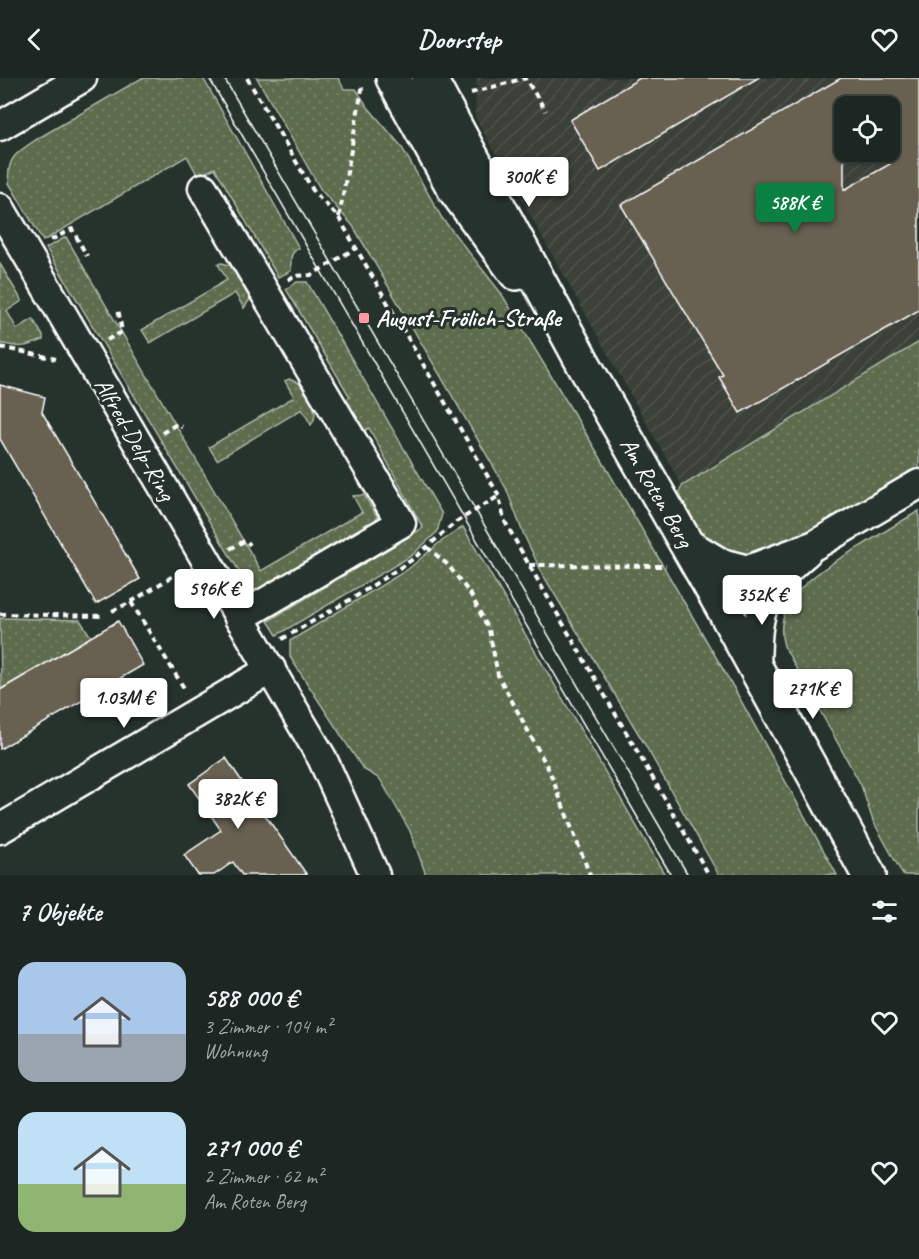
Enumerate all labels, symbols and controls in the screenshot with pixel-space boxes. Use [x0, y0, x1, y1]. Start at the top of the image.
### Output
text: Doorstep [418, 22, 501, 56]
icon: back [18, 23, 51, 56]
icon: heart [868, 23, 901, 56]
map controls [834, 96, 900, 162]
button: locate [834, 96, 900, 162]
pin: 300K € [480, 157, 578, 208]
text: 300K € [504, 164, 555, 189]
pin: 588K € [746, 183, 844, 234]
text: 588K € [770, 190, 820, 215]
place label: August-Frölich-Straße [376, 303, 562, 333]
marker: August-Frölich-Straße [357, 311, 371, 325]
street label: Alfred-Delp-Ring [88, 372, 183, 508]
street label: Am Roten Berg [614, 432, 702, 554]
pin: 596K € [165, 569, 263, 620]
pin: 352K € [713, 575, 811, 626]
text: 596K € [189, 576, 239, 601]
text: 352K € [737, 582, 787, 607]
pin: 271K € [764, 669, 862, 720]
text: 271K € [788, 676, 838, 701]
pin: 1.03M € [69, 678, 179, 729]
text: 1.03M € [94, 685, 154, 710]
pin: 382K € [189, 779, 287, 830]
text: 382K € [213, 786, 264, 811]
text: 7 Objekte [18, 895, 102, 928]
icon: filters [868, 895, 901, 928]
text: 588 000 € [204, 981, 298, 1014]
icon: home [66, 986, 138, 1058]
icon: heart [868, 1006, 901, 1039]
text: 3 Zimmer · 104 m² [204, 1014, 332, 1039]
text: Wohnung [204, 1039, 267, 1064]
text: 271 000 € [204, 1131, 298, 1164]
icon: home [66, 1136, 138, 1208]
icon: heart [868, 1156, 901, 1189]
text: 2 Zimmer · 62 m² [204, 1164, 323, 1189]
text: Am Roten Berg [204, 1189, 306, 1214]

